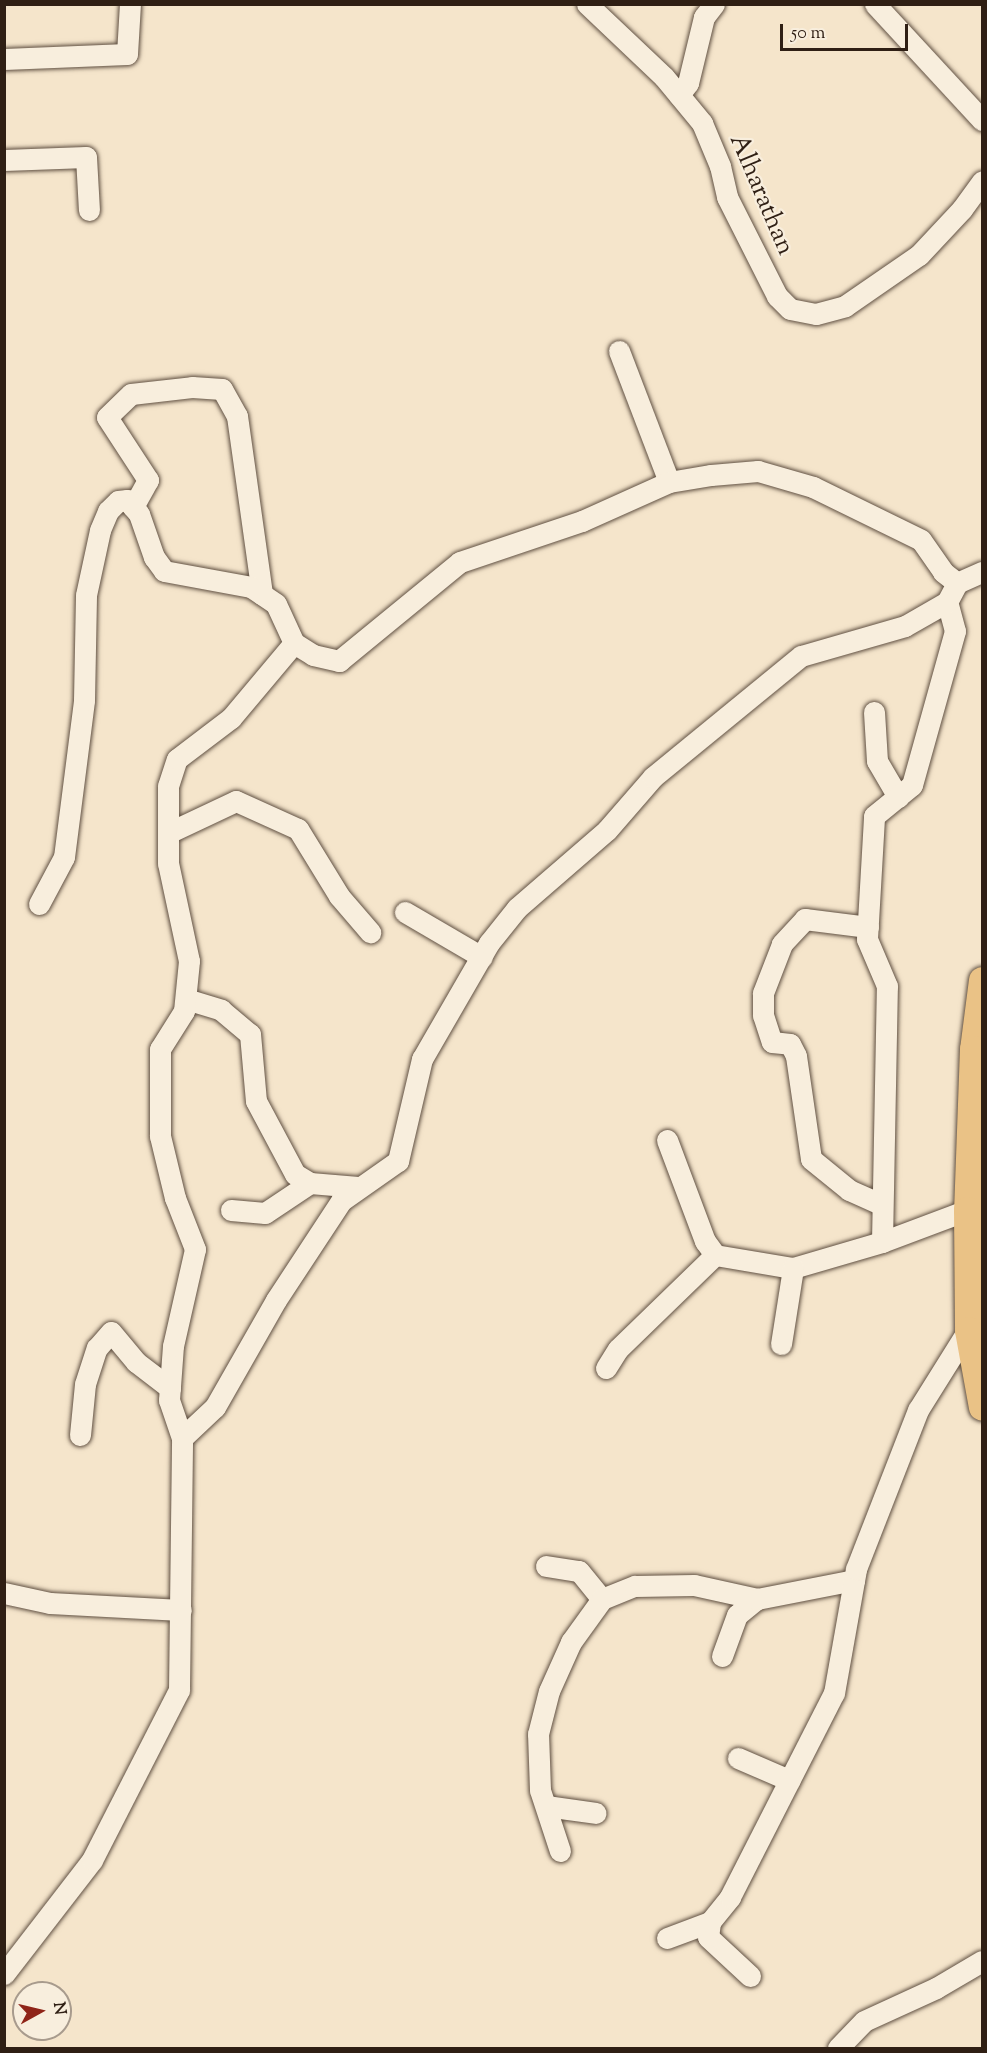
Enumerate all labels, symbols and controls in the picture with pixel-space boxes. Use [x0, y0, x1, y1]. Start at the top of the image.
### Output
scale bar [783, 12, 910, 50]
text: 50 m [791, 21, 825, 47]
street label: Alharathan [722, 130, 800, 260]
north arrow [12, 1981, 72, 2041]
text: N [46, 2001, 71, 2017]

